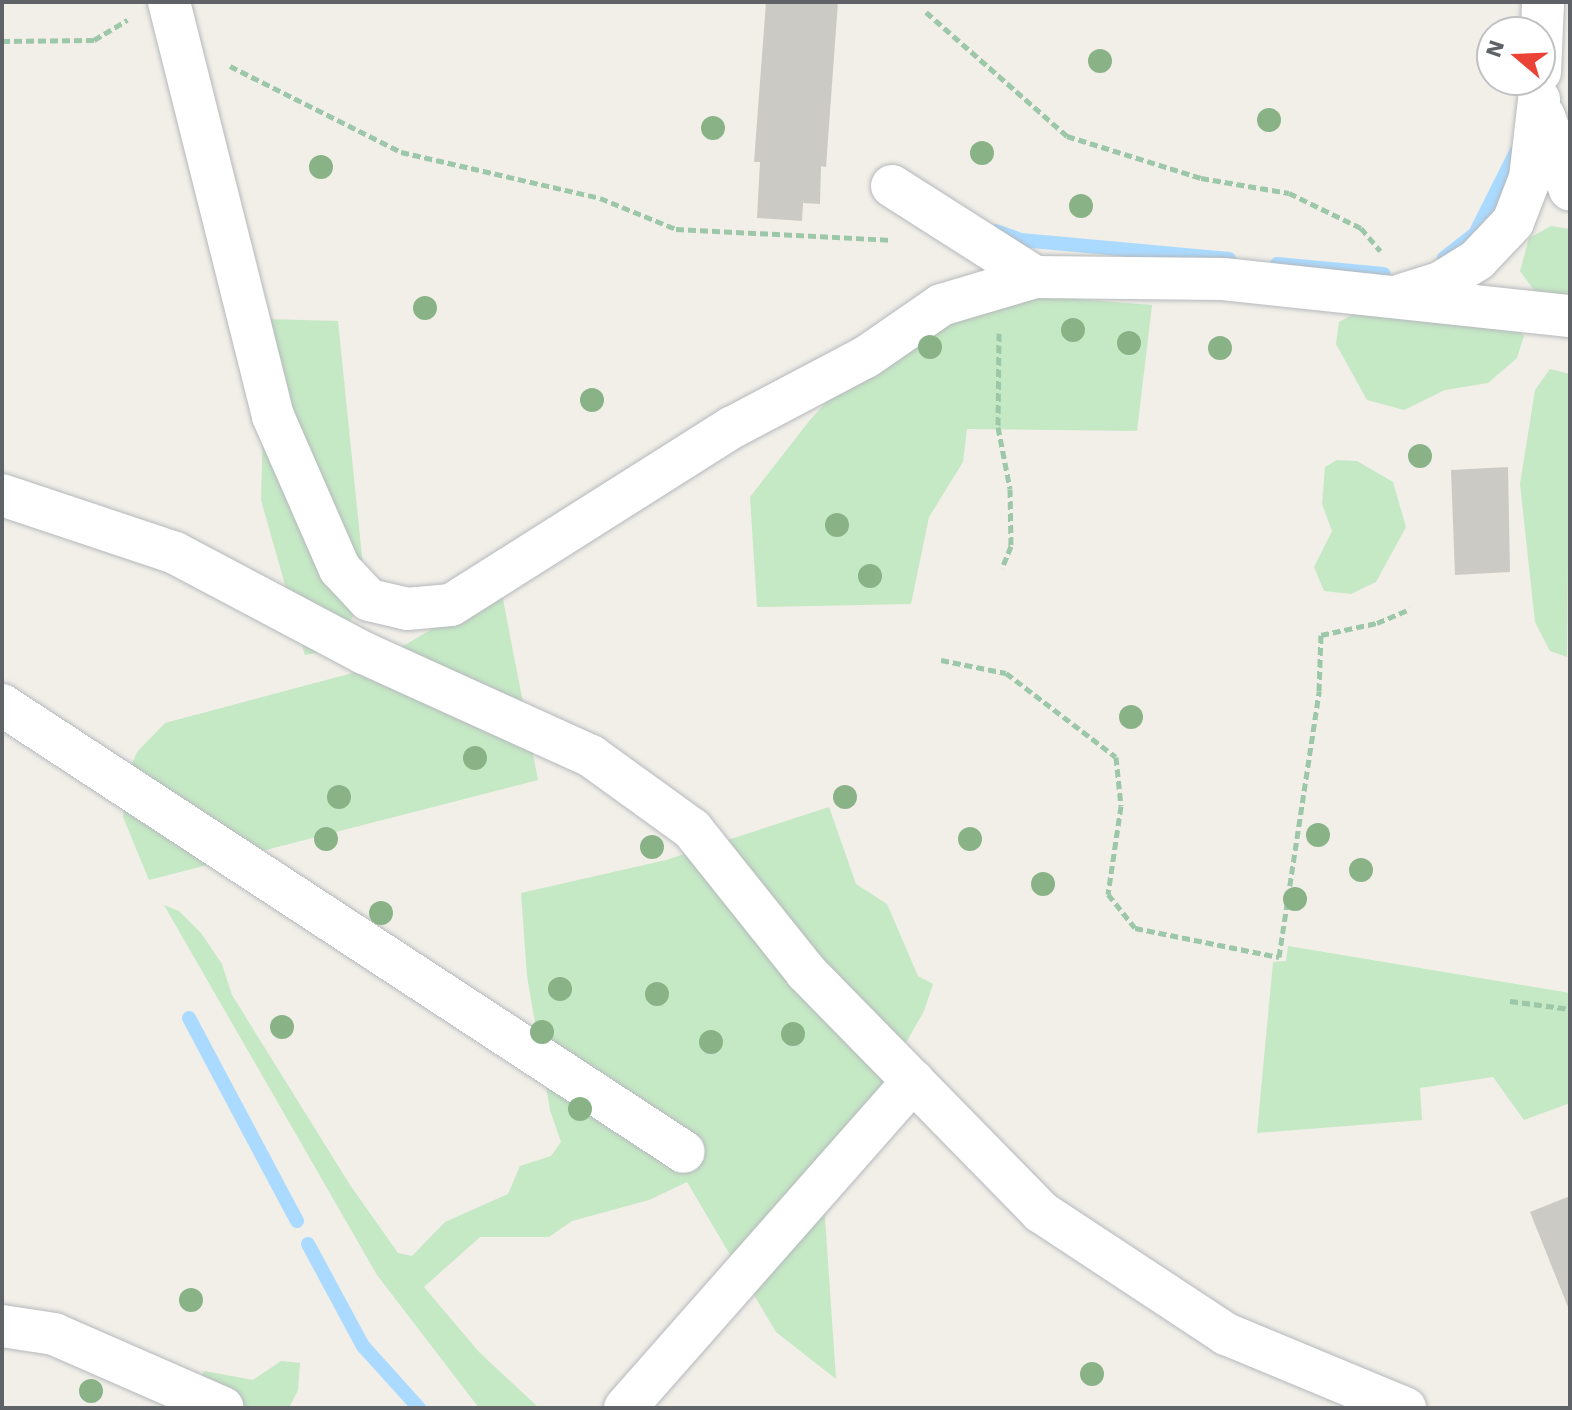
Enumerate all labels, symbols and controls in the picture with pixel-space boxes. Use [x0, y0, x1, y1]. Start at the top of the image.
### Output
north arrow [1476, 16, 1556, 96]
text: N [1480, 37, 1509, 60]

